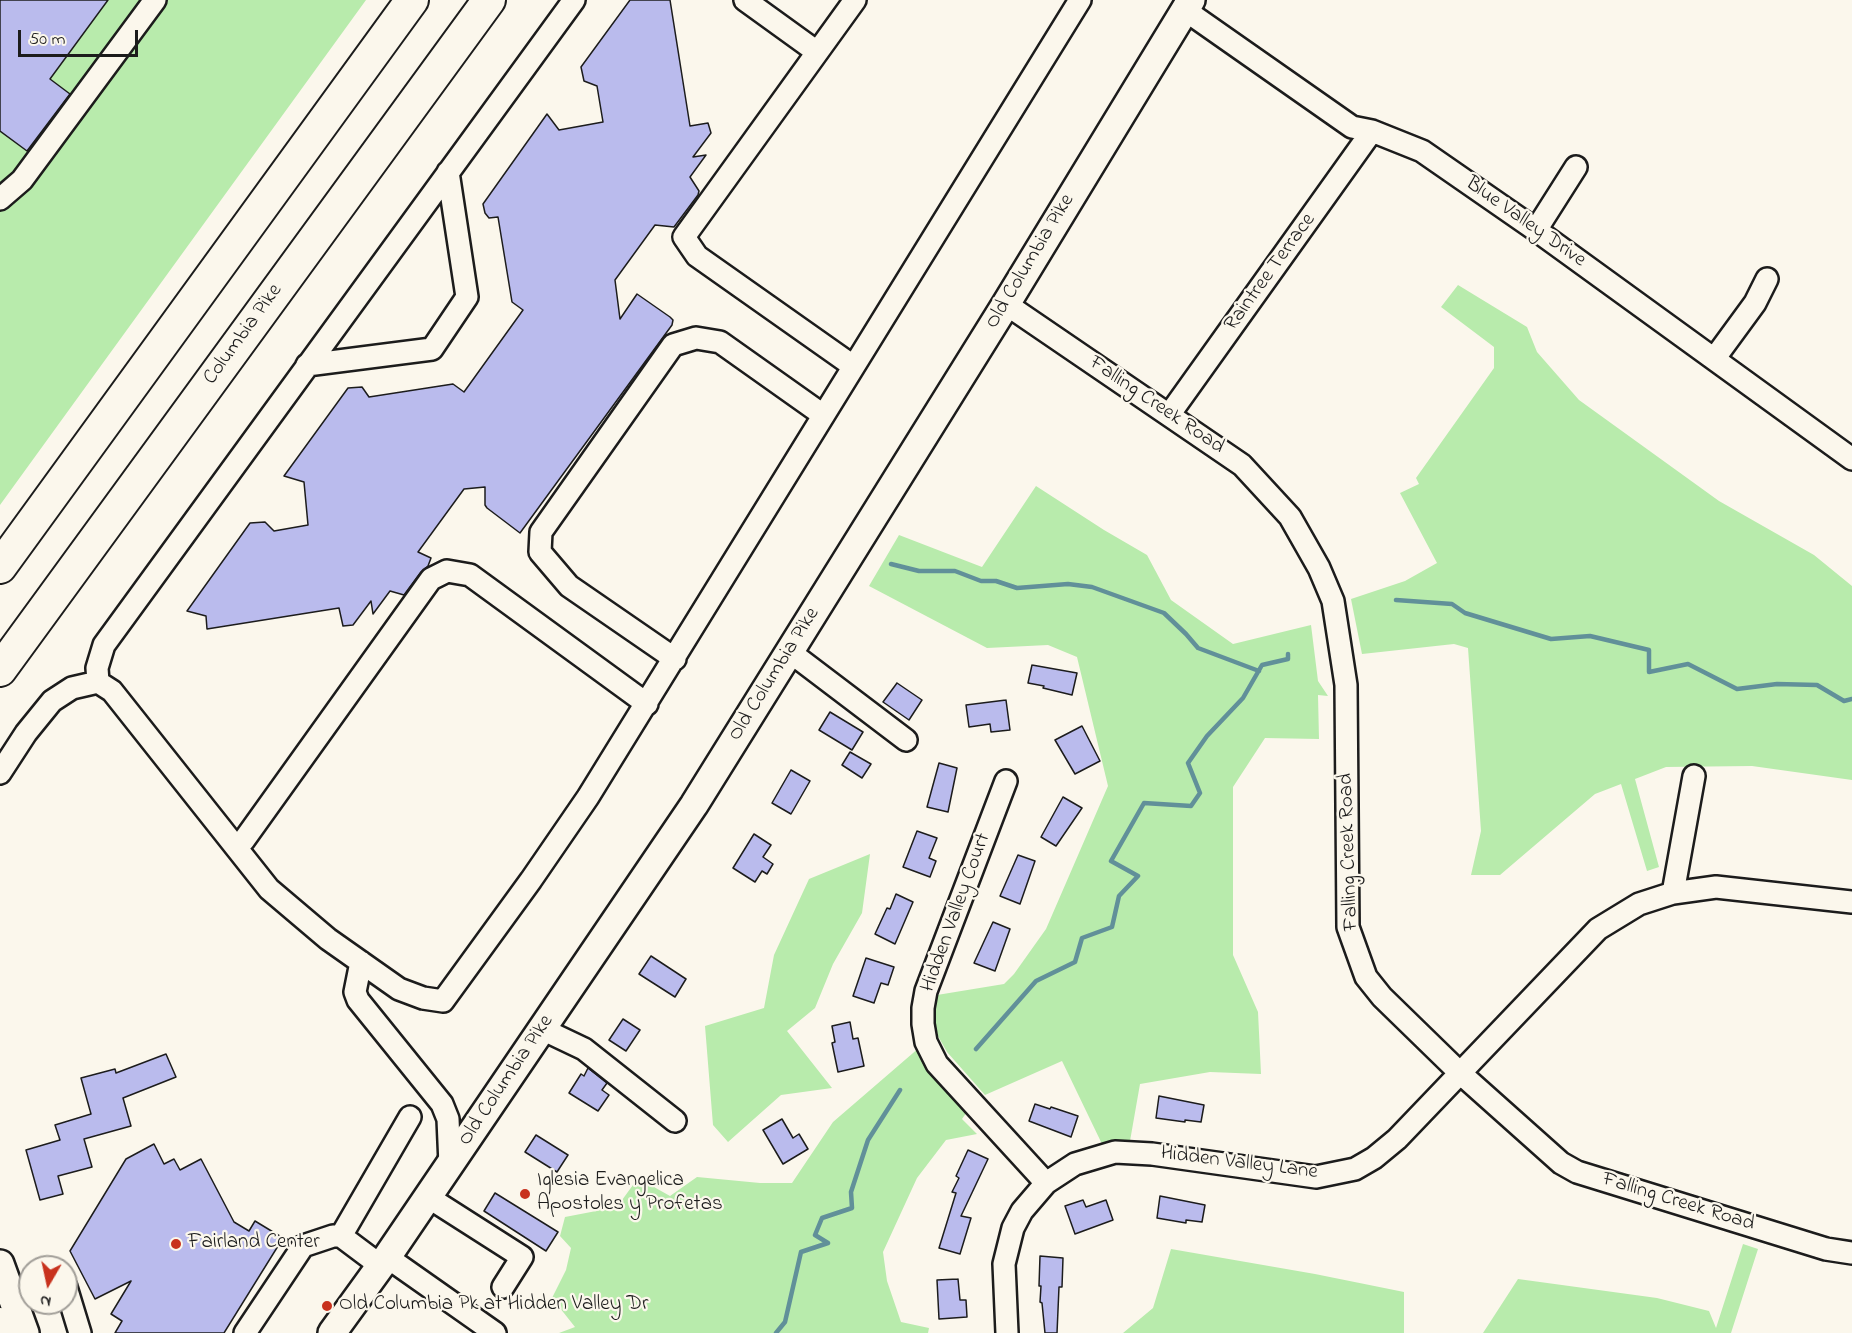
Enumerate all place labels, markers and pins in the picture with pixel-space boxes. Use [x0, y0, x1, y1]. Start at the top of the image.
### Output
place label: Iglesia Evangelica Apostoles y Profetas [537, 1169, 723, 1219]
marker: Iglesia Evangelica Apostoles y Profetas [518, 1187, 532, 1201]
place label: Fairland Center [188, 1231, 320, 1257]
marker: Fairland Center [169, 1237, 183, 1251]
place label: Old Columbia Pk at Hidden Valley Dr [339, 1293, 649, 1319]
marker: Old Columbia Pk at Hidden Valley Dr [320, 1299, 334, 1313]

